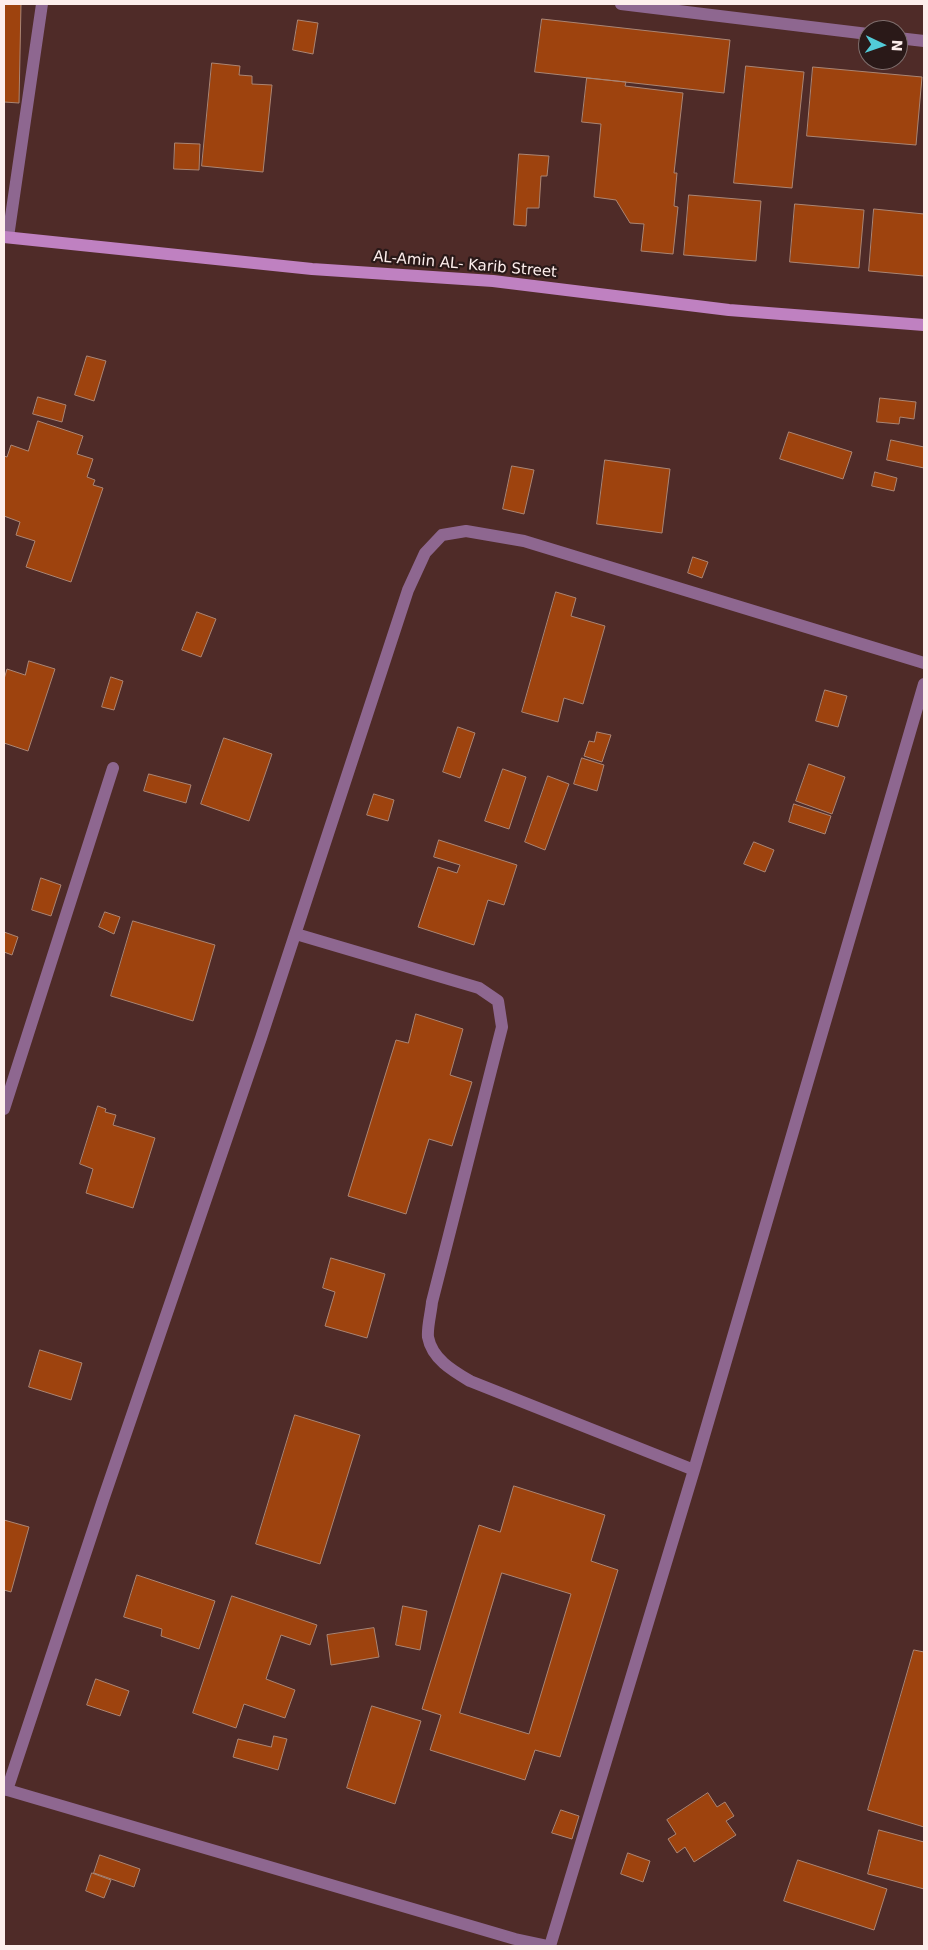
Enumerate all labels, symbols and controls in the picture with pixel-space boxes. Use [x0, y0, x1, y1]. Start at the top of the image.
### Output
north arrow [858, 20, 908, 70]
text: N [889, 39, 905, 52]
street label: AL-Amin AL- Karib Street [372, 248, 558, 282]

